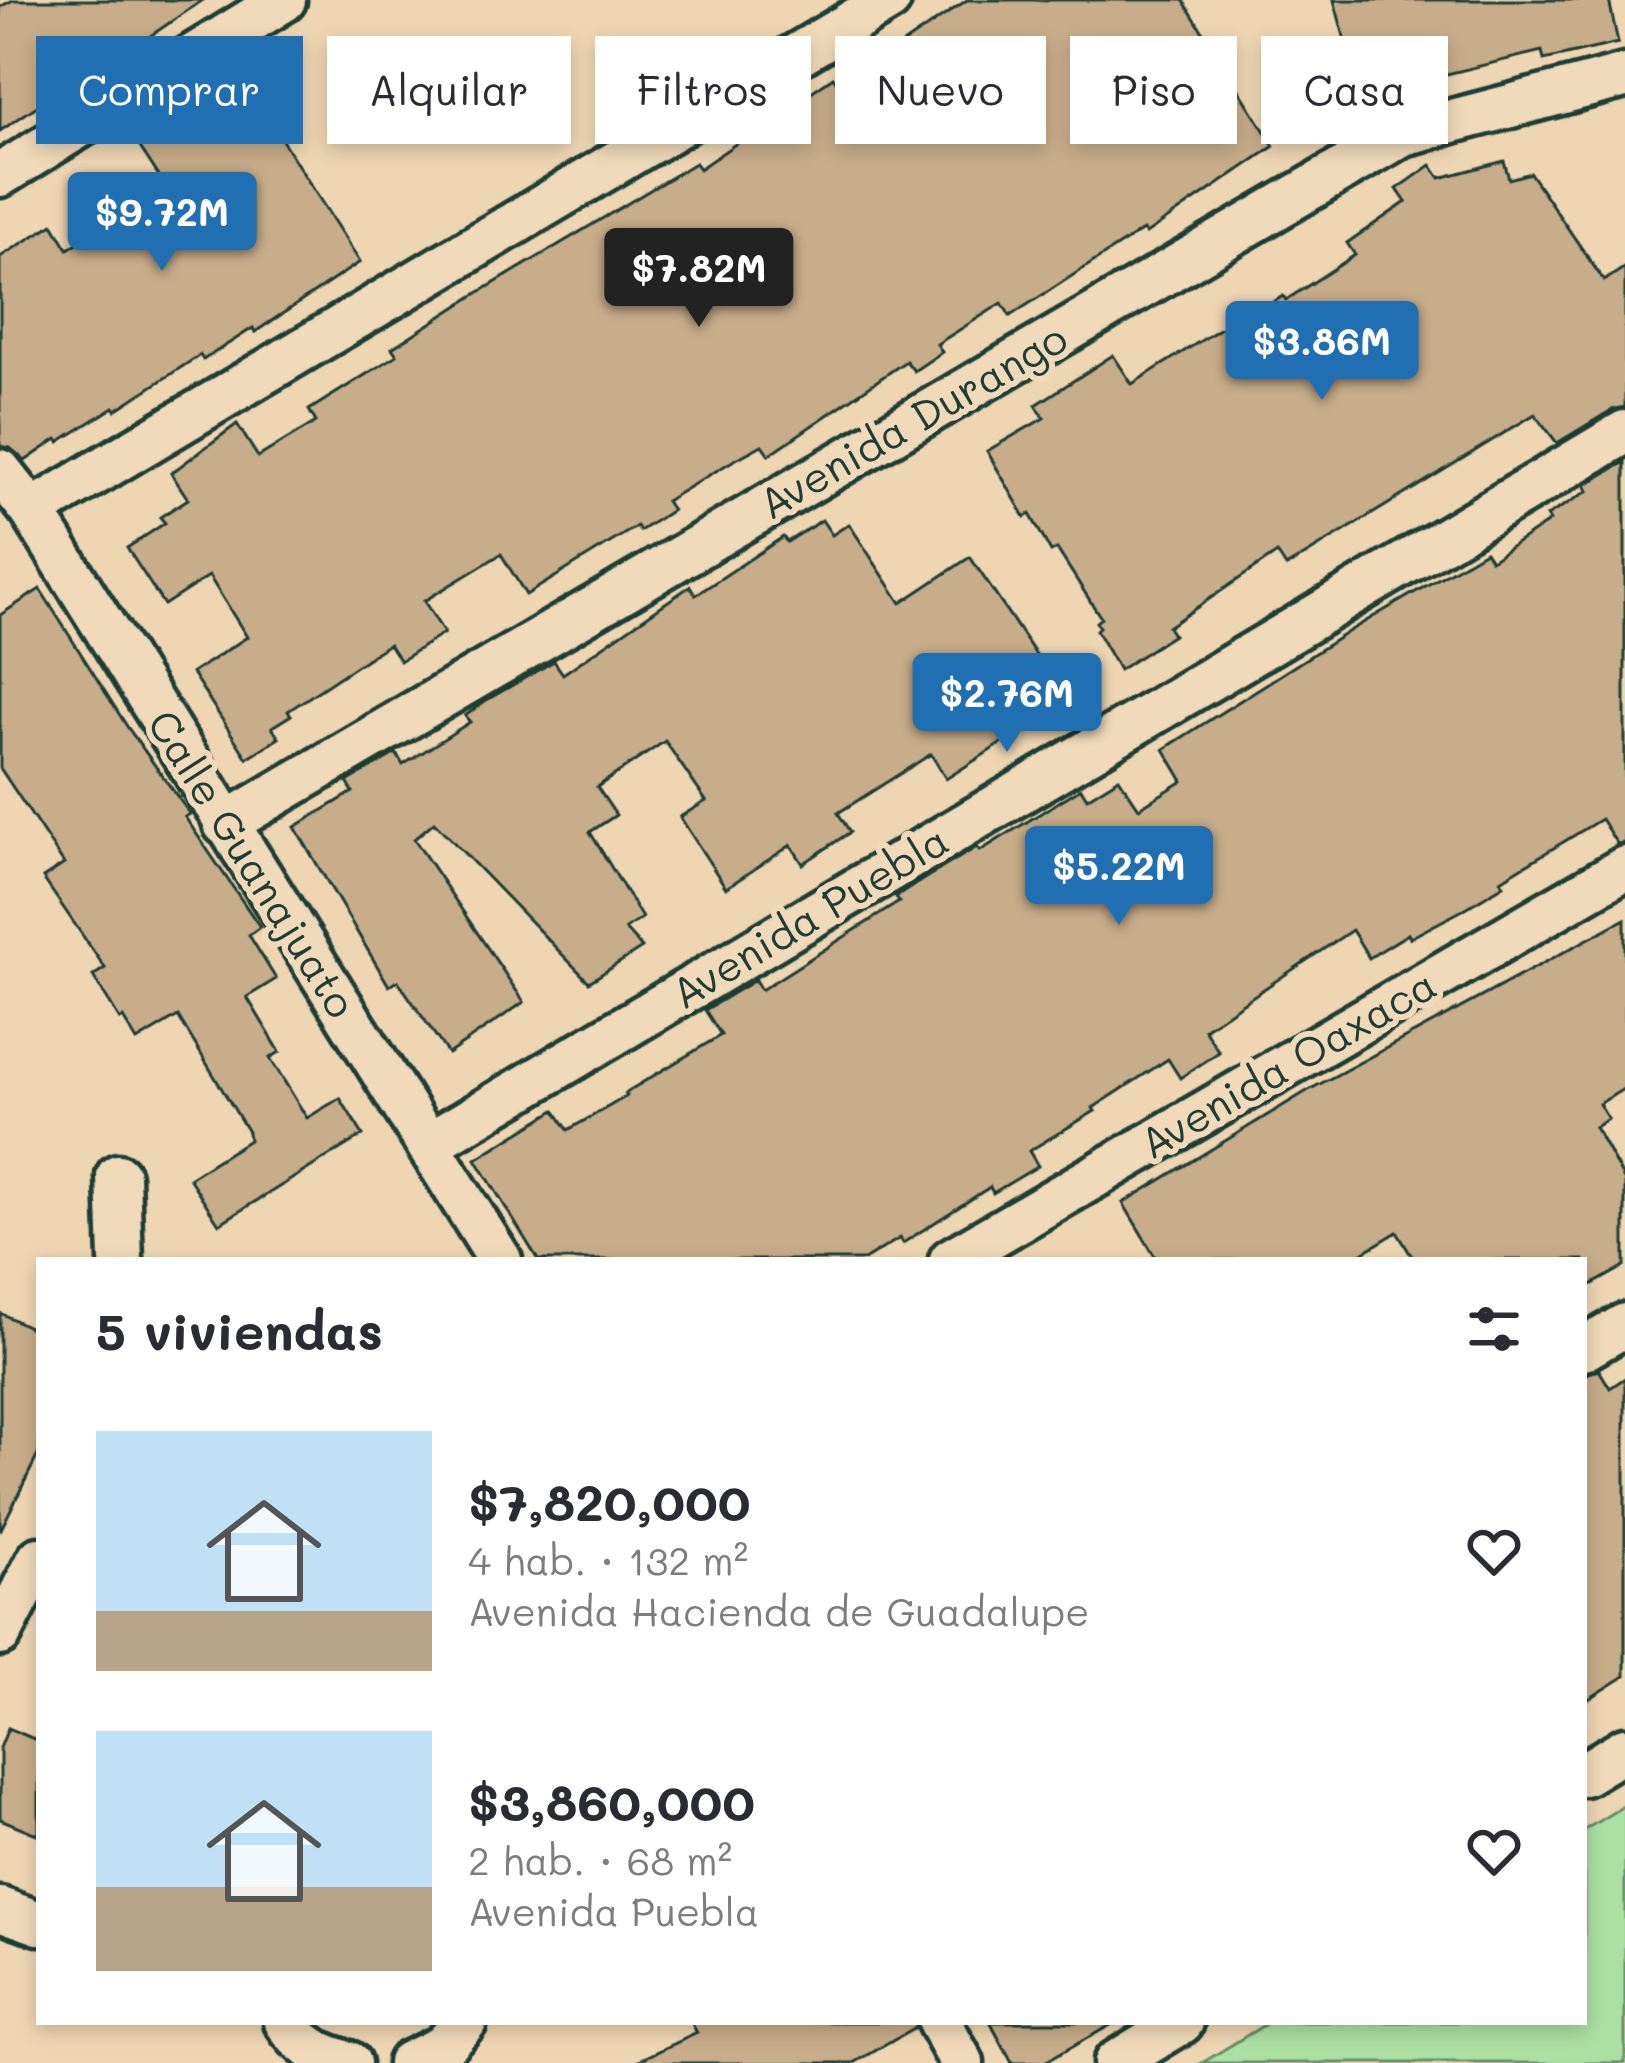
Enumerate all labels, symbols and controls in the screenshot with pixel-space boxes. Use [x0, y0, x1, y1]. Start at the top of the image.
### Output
chip: Comprar [36, 36, 303, 144]
chip: Alquilar [327, 36, 571, 144]
chip: Filtros [595, 36, 811, 144]
chip: Nuevo [835, 36, 1046, 144]
chip: Piso [1070, 36, 1237, 144]
chip: Casa [1261, 36, 1448, 144]
pin: $9.72M [64, 172, 260, 274]
text: $9.72M [95, 185, 229, 236]
pin: $7.82M [601, 228, 797, 330]
text: $7.82M [631, 241, 767, 292]
pin: $3.86M [1224, 301, 1420, 403]
street label: Avenida Durango [748, 309, 1076, 530]
text: $3.86M [1253, 314, 1391, 365]
pin: $2.76M [909, 653, 1105, 755]
text: $2.76M [940, 666, 1074, 717]
street label: Calle Guanajuato [136, 699, 370, 1027]
street label: Avenida Puebla [661, 811, 958, 1020]
pin: $5.22M [1021, 826, 1217, 928]
text: $5.22M [1052, 839, 1186, 890]
street label: Avenida Oaxaca [1129, 956, 1445, 1170]
text: 5 viviendas [96, 1296, 383, 1363]
icon: filters [1461, 1296, 1527, 1362]
text: $7,820,000 [468, 1467, 751, 1534]
icon: home [192, 1479, 336, 1623]
icon: heart [1461, 1518, 1527, 1584]
text: 4 hab. · 132 m² [468, 1534, 748, 1585]
text: Avenida Hacienda de Guadalupe [468, 1585, 1089, 1636]
text: $3,860,000 [468, 1767, 755, 1834]
icon: home [192, 1779, 336, 1923]
icon: heart [1461, 1818, 1527, 1884]
text: 2 hab. · 68 m² [468, 1834, 732, 1885]
text: Avenida Puebla [468, 1885, 759, 1936]

